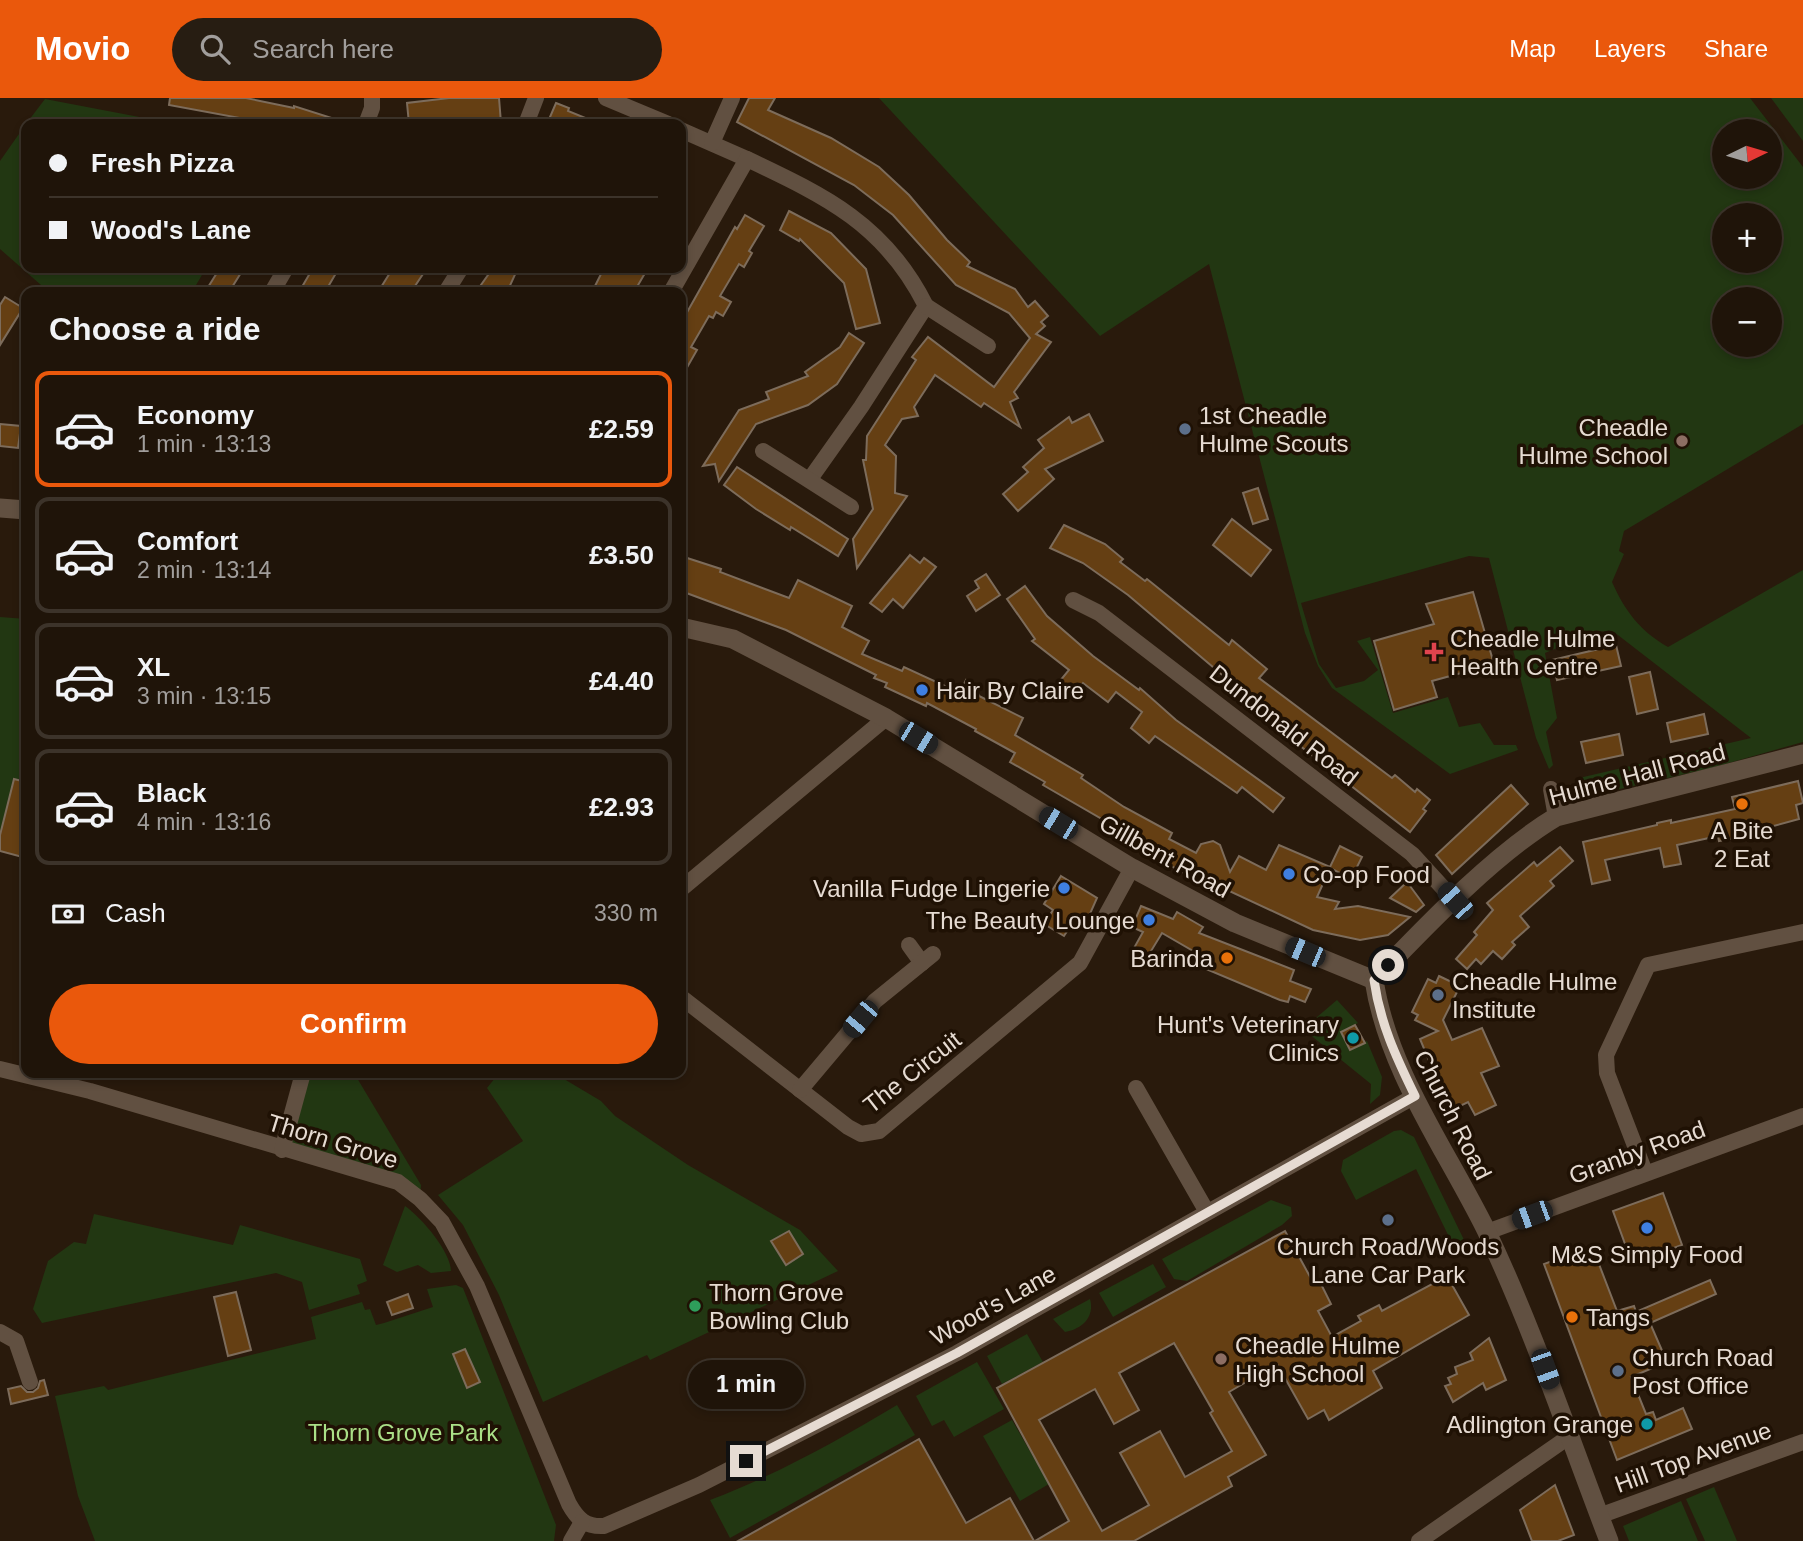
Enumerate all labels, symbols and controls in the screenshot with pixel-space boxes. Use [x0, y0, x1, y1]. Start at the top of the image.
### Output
search box [172, 18, 662, 81]
text: Movio [35, 30, 130, 67]
icon: search [196, 30, 234, 68]
text: Search here [252, 34, 394, 64]
text: Map [1509, 35, 1556, 62]
text: Layers [1594, 35, 1666, 62]
text: Share [1704, 35, 1768, 62]
north arrow [1712, 119, 1782, 189]
map controls [1712, 119, 1782, 357]
text: Fresh Pizza [91, 148, 234, 178]
button: + [1712, 203, 1782, 273]
text: Wood's Lane [91, 215, 251, 245]
button: − [1712, 287, 1782, 357]
text: Choose a ride [49, 311, 261, 347]
icon: car [53, 398, 116, 461]
text: Economy [137, 400, 254, 430]
place label: 1st Cheadle Hulme Scouts [1199, 402, 1348, 457]
text: £2.59 [589, 414, 654, 444]
place label: Cheadle Hulme School [1519, 414, 1668, 469]
marker: 1st Cheadle Hulme Scouts [1177, 421, 1193, 437]
text: 1 min · 13:13 [137, 431, 271, 457]
marker: Cheadle Hulme School [1674, 433, 1690, 449]
icon: car [53, 524, 116, 587]
text: Comfort [137, 526, 238, 556]
text: £3.50 [589, 540, 654, 570]
text: 2 min · 13:14 [137, 557, 271, 583]
place label: Cheadle Hulme Health Centre [1450, 625, 1615, 680]
marker: Cheadle Hulme Health Centre [1424, 642, 1444, 662]
icon: car [53, 650, 116, 713]
text: XL [137, 652, 170, 682]
street label: Dundonald Road [1205, 659, 1363, 791]
text: £4.40 [589, 666, 654, 696]
place label: Hair By Claire [936, 677, 1084, 704]
marker: Hair By Claire [914, 682, 930, 698]
text: 3 min · 13:15 [137, 683, 271, 709]
car [895, 718, 942, 758]
street label: Hulme Hall Road [1546, 737, 1728, 811]
icon: car [53, 776, 116, 839]
text: Black [137, 778, 206, 808]
text: £2.93 [589, 792, 654, 822]
marker: A Bite 2 Eat [1734, 796, 1750, 812]
car [1035, 803, 1082, 843]
text: 4 min · 13:16 [137, 809, 271, 835]
street label: Gillbent Road [1095, 809, 1235, 903]
place label: A Bite 2 Eat [1711, 817, 1773, 872]
place label: Co-op Food [1303, 861, 1430, 888]
marker: Co-op Food [1281, 866, 1297, 882]
place label: Vanilla Fudge Lingerie [813, 875, 1050, 902]
car [1434, 878, 1477, 924]
marker: Vanilla Fudge Lingerie [1056, 880, 1072, 896]
icon: cash [49, 895, 87, 933]
text: Cash [105, 898, 166, 928]
text: 330 m [594, 900, 658, 926]
place label: The Beauty Lounge [926, 907, 1135, 934]
marker: The Beauty Lounge [1141, 912, 1157, 928]
car [1282, 934, 1329, 970]
place label: Barinda [1130, 945, 1214, 972]
route start [1372, 949, 1404, 981]
marker: Barinda [1219, 950, 1235, 966]
place label: Cheadle Hulme Institute [1452, 968, 1617, 1023]
button: Confirm [49, 984, 658, 1064]
marker: Cheadle Hulme Institute [1430, 987, 1446, 1003]
car [839, 996, 882, 1042]
place label: Hunt's Veterinary Clinics [1157, 1011, 1339, 1066]
street label: The Circuit [858, 1025, 966, 1118]
marker: Hunt's Veterinary Clinics [1345, 1030, 1361, 1046]
street label: Church Road [1409, 1046, 1497, 1184]
street label: Thorn Grove [265, 1108, 401, 1174]
street label: Granby Road [1565, 1115, 1709, 1189]
car [1509, 1198, 1556, 1232]
marker: Church Road/Woods Lane Car Park [1380, 1212, 1396, 1228]
marker: M&S Simply Food [1639, 1220, 1655, 1236]
place label: Church Road/Woods Lane Car Park [1277, 1233, 1499, 1288]
place label: M&S Simply Food [1551, 1241, 1743, 1268]
street label: Wood's Lane [926, 1260, 1060, 1350]
place label: Thorn Grove Bowling Club [709, 1279, 849, 1334]
marker: Thorn Grove Bowling Club [687, 1298, 703, 1314]
place label: Tangs [1586, 1304, 1650, 1331]
marker: Tangs [1564, 1309, 1580, 1325]
place label: Cheadle Hulme High School [1235, 1332, 1400, 1387]
place label: Church Road Post Office [1632, 1344, 1773, 1399]
car [1528, 1346, 1563, 1392]
marker: Cheadle Hulme High School [1213, 1351, 1229, 1367]
callout: 1 min [688, 1360, 804, 1408]
marker: Church Road Post Office [1610, 1363, 1626, 1379]
text: 1 min [716, 1371, 776, 1397]
place label: Adlington Grange [1446, 1411, 1633, 1438]
street label: Hill Top Avenue [1611, 1416, 1775, 1498]
marker: Adlington Grange [1639, 1416, 1655, 1432]
park label: Thorn Grove Park [308, 1419, 499, 1446]
route end [730, 1445, 762, 1477]

